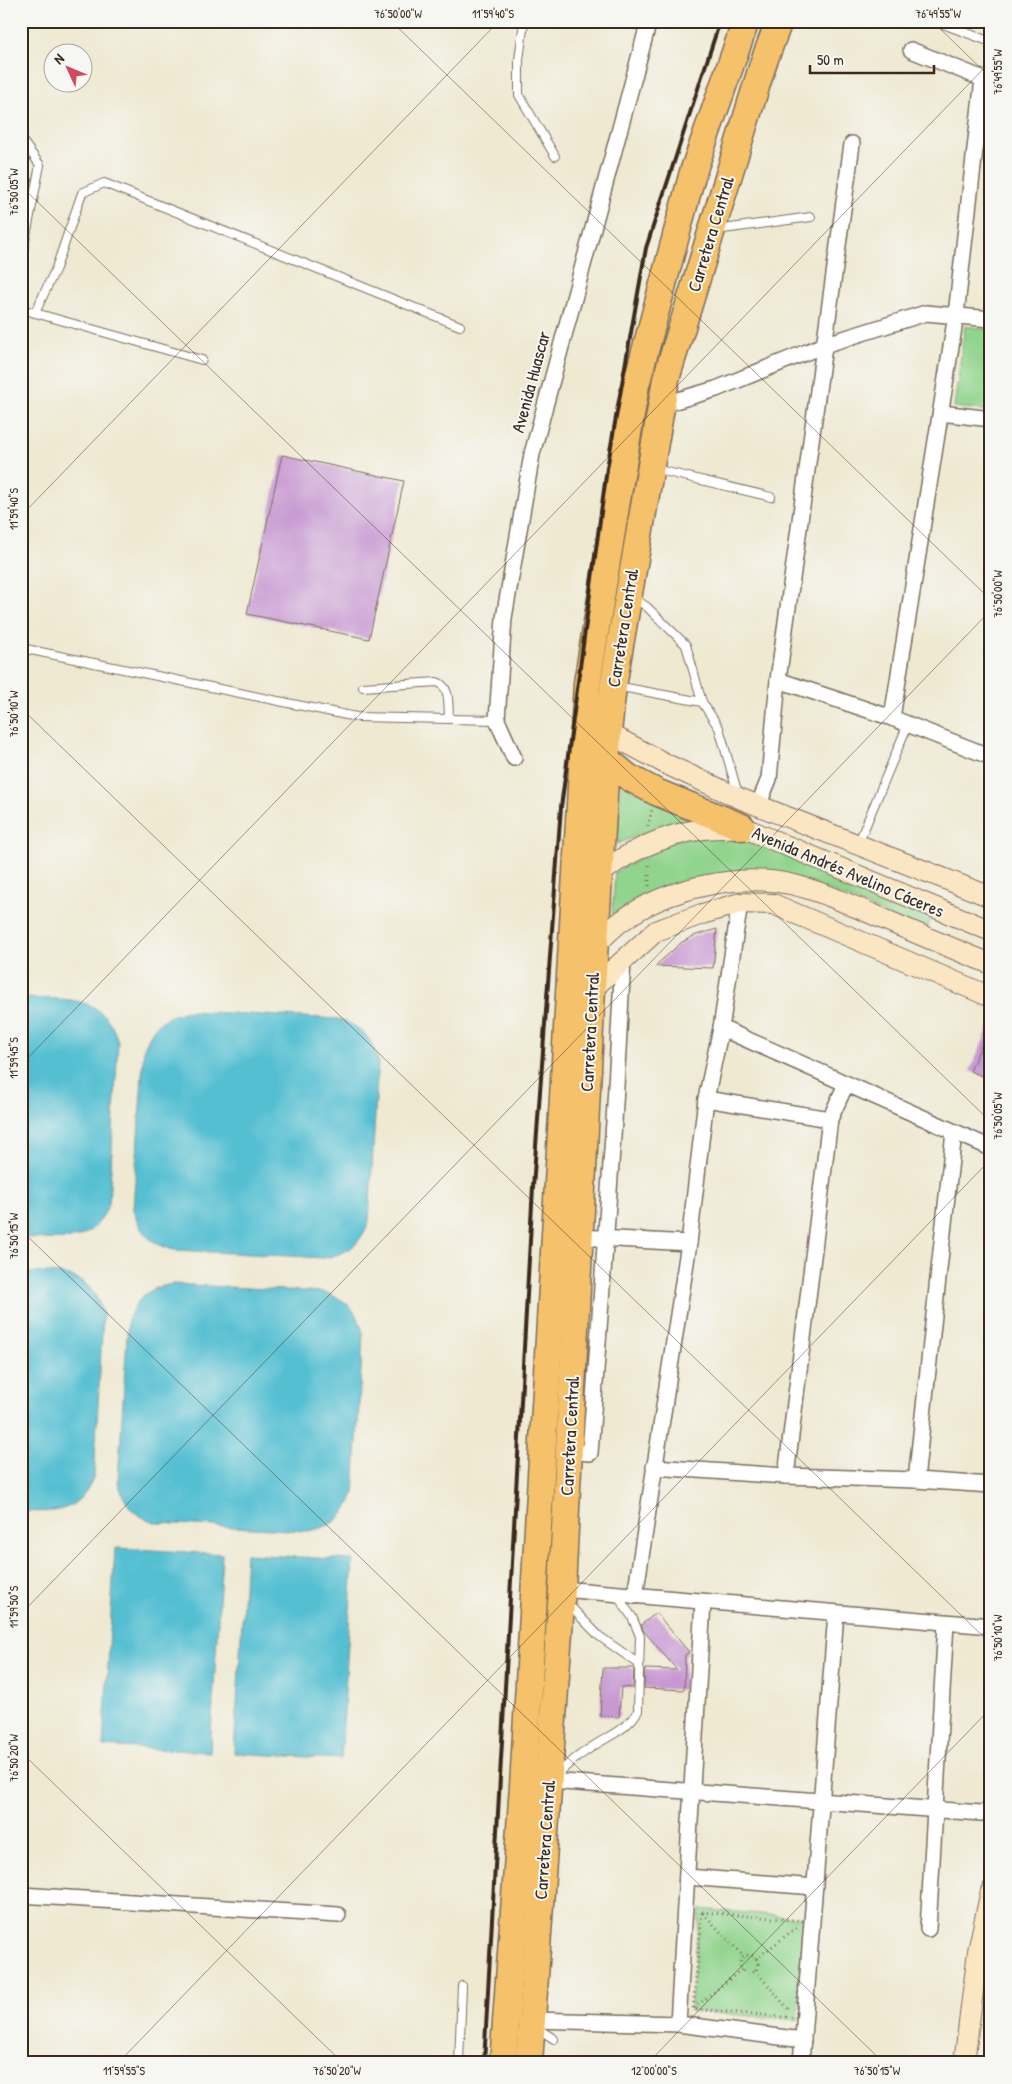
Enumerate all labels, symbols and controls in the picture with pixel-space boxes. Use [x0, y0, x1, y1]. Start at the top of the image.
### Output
text: 76°50'00"W [374, 5, 422, 22]
text: 11°59'40"S [472, 5, 514, 22]
text: 76°49'55"W [915, 5, 961, 22]
north arrow [42, 42, 92, 92]
scale bar [810, 42, 933, 74]
text: N [49, 49, 68, 68]
text: 50 m [817, 49, 844, 70]
text: 76°49'55"W [989, 49, 1006, 95]
text: 76°50'05"W [5, 168, 22, 216]
street label: Carretera Central [681, 173, 740, 295]
street label: Avenida Huascar [505, 328, 556, 435]
text: 11°59'40"S [5, 488, 22, 530]
street label: Carretera Central [601, 567, 644, 689]
text: 76°50'00"W [989, 570, 1006, 618]
text: 76°50'10"W [5, 690, 22, 737]
street label: Avenida Andrés Avelino Cáceres [748, 820, 948, 923]
street label: Carretera Central [574, 971, 605, 1092]
text: 11°59'45"S [5, 1037, 22, 1079]
text: 76°50'05"W [989, 1092, 1006, 1140]
text: 76°50'15"W [5, 1212, 22, 1259]
street label: Carretera Central [554, 1375, 585, 1496]
text: 11°59'50"S [5, 1585, 22, 1628]
text: 76°50'10"W [989, 1614, 1006, 1661]
text: 76°50'20"W [5, 1733, 22, 1782]
street label: Carretera Central [528, 1779, 561, 1900]
text: 11°59'55"S [103, 2062, 146, 2079]
text: 76°50'20"W [313, 2062, 362, 2079]
text: 12°00'00"S [631, 2062, 677, 2079]
text: 76°50'15"W [854, 2062, 901, 2079]

